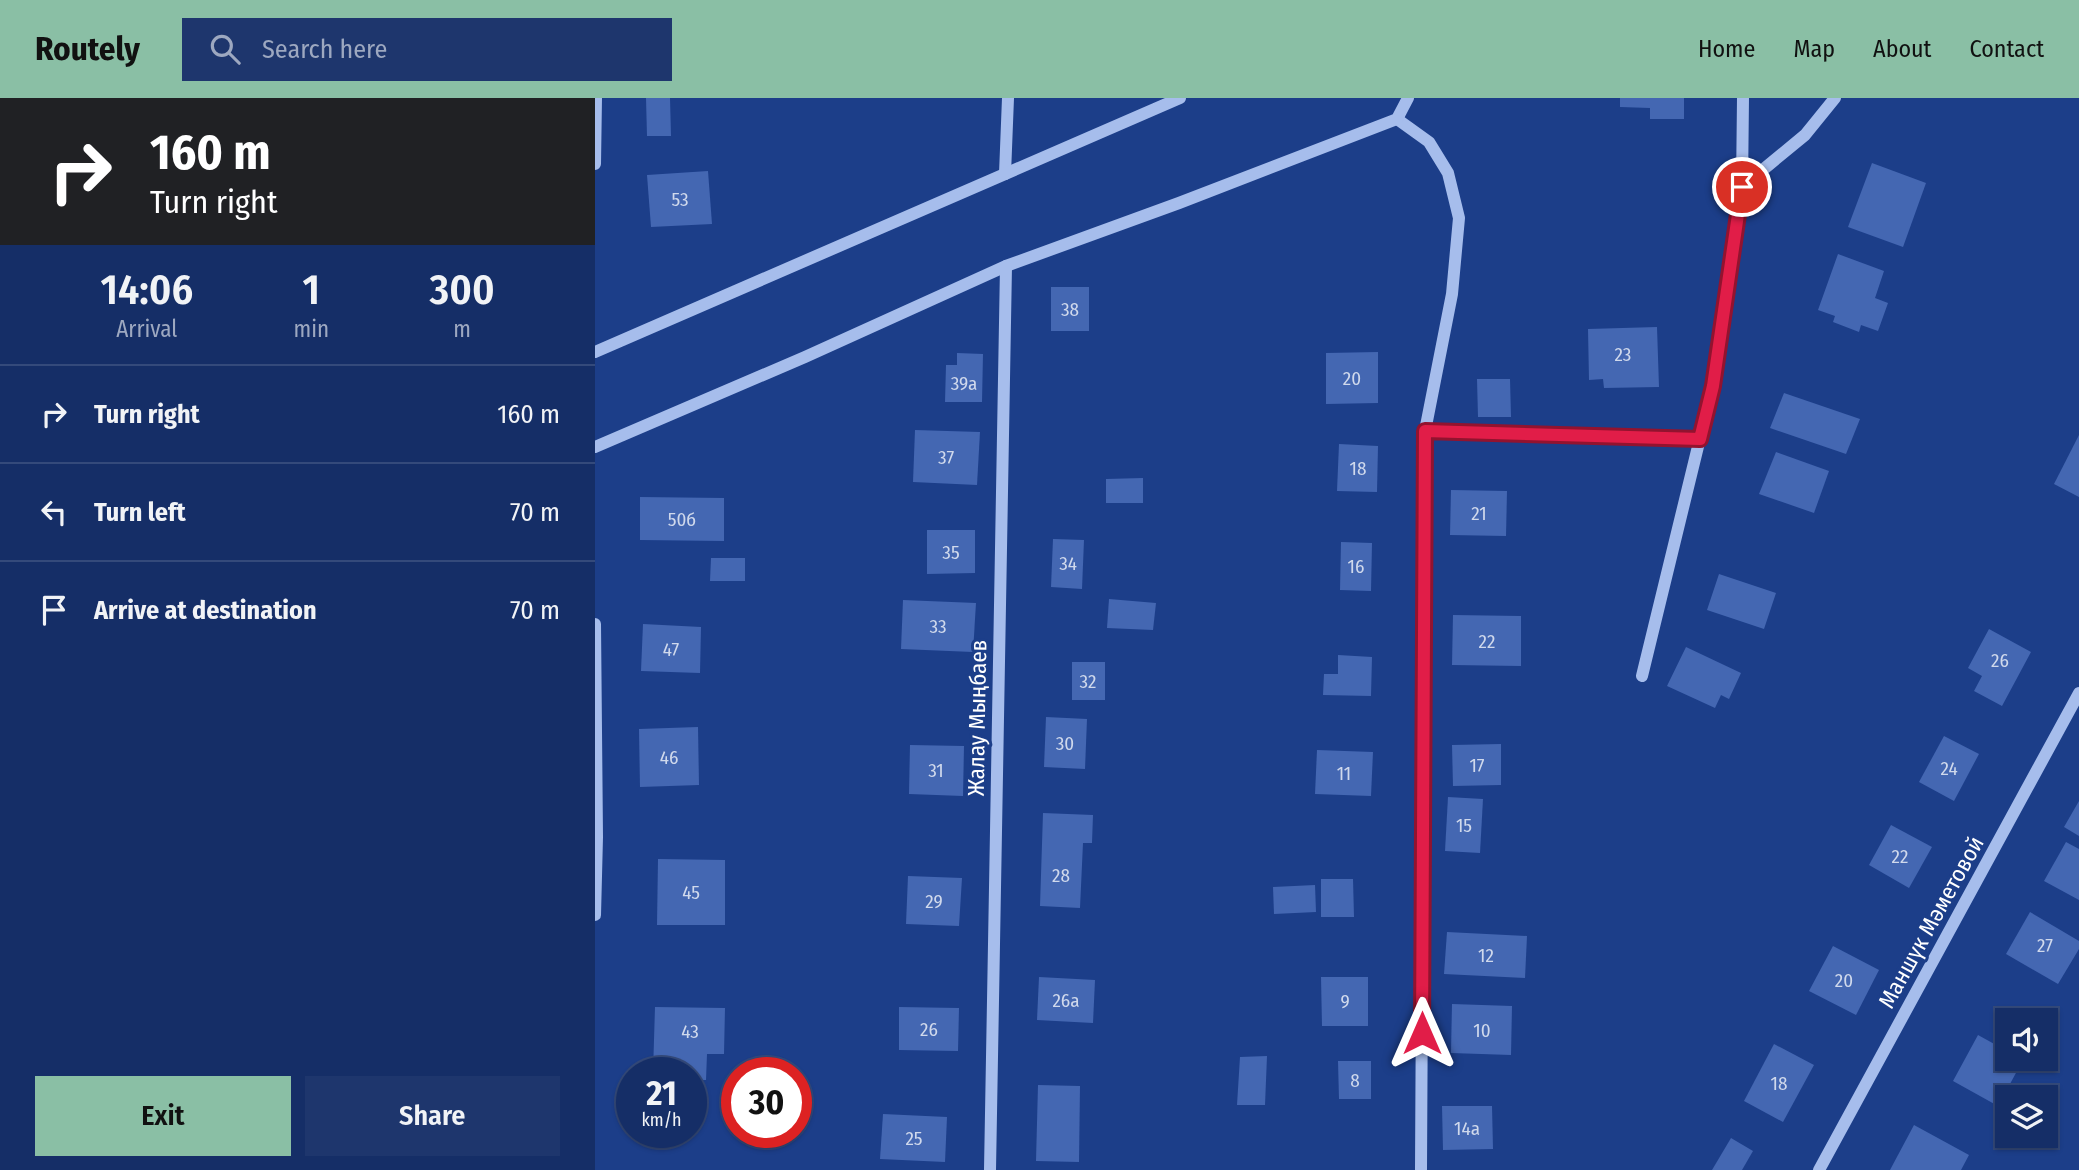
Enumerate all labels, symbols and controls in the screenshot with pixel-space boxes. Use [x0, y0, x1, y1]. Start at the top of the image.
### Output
search box [182, 18, 672, 81]
text: Routely [35, 29, 140, 69]
icon: search [206, 30, 244, 68]
text: Search here [262, 34, 387, 65]
text: Home [1698, 35, 1755, 63]
text: Map [1793, 35, 1835, 63]
text: About [1873, 35, 1931, 63]
text: Contact [1969, 35, 2044, 63]
text: 160 m [150, 123, 271, 182]
icon: right [35, 126, 126, 217]
pin [1712, 157, 1772, 217]
icon: arrive [1723, 168, 1761, 206]
text: Turn right [150, 183, 277, 221]
house number: 53 [671, 188, 689, 211]
text: 14:06 [100, 265, 193, 315]
text: 1 [303, 265, 320, 315]
text: 300 [430, 265, 495, 315]
house number: 38 [1061, 298, 1079, 321]
text: Arrival [116, 315, 177, 343]
text: min [294, 315, 329, 343]
text: m [453, 315, 471, 343]
house number: 23 [1615, 343, 1631, 366]
house number: 20 [1343, 367, 1361, 390]
house number: 39а [951, 372, 977, 395]
icon: right [35, 395, 73, 433]
text: Turn right [94, 399, 200, 430]
text: 160 m [497, 399, 560, 430]
house number: 37 [938, 446, 954, 469]
house number: 18 [1350, 457, 1366, 480]
icon: left [35, 493, 73, 531]
text: Turn left [94, 497, 186, 528]
text: 70 m [510, 497, 560, 528]
house number: 21 [1471, 502, 1487, 525]
house number: 50б [668, 508, 696, 531]
house number: 35 [942, 541, 960, 564]
house number: 34 [1059, 552, 1077, 575]
house number: 16 [1348, 555, 1364, 578]
icon: arrive [35, 591, 73, 629]
text: Arrive at destination [94, 595, 317, 626]
text: 70 m [510, 595, 560, 626]
house number: 33 [929, 615, 947, 638]
house number: 22 [1479, 630, 1495, 653]
house number: 47 [663, 638, 680, 661]
street label: Жалау Мыңбаев [962, 640, 992, 796]
house number: 26 [1991, 649, 2009, 672]
house number: 32 [1080, 670, 1096, 693]
house number: 30 [1056, 732, 1074, 755]
house number: 46 [660, 746, 678, 769]
house number: 17 [1469, 754, 1485, 777]
house number: 24 [1940, 757, 1958, 780]
house number: 31 [928, 759, 944, 782]
house number: 11 [1337, 762, 1351, 785]
house number: 15 [1456, 814, 1472, 837]
street label: Маншүк Мәметовой [1872, 831, 1990, 1013]
house number: 22 [1892, 845, 1908, 868]
house number: 28 [1052, 864, 1070, 887]
house number: 45 [682, 881, 700, 904]
house number: 29 [925, 890, 943, 913]
house number: 27 [2037, 934, 2053, 957]
house number: 12 [1478, 944, 1494, 967]
house number: 20 [1835, 969, 1853, 992]
house number: 26а [1052, 989, 1080, 1012]
house number: 9 [1340, 990, 1350, 1013]
position arrow [1385, 996, 1459, 1070]
map controls [1995, 1008, 2058, 1148]
button: sound [1995, 1008, 2058, 1071]
house number: 26 [920, 1018, 938, 1041]
house number: 10 [1473, 1019, 1491, 1042]
house number: 43 [681, 1020, 699, 1043]
speed limit sign: 30 [721, 1057, 812, 1148]
house number: 8 [1350, 1069, 1360, 1092]
text: 21 [646, 1072, 677, 1114]
house number: 18 [1771, 1072, 1787, 1095]
button: Exit [35, 1076, 291, 1156]
button: Share [305, 1076, 560, 1156]
button: layers [1995, 1085, 2058, 1148]
text: km/h [641, 1109, 682, 1131]
house number: 14а [1454, 1117, 1480, 1140]
house number: 25 [905, 1127, 923, 1150]

